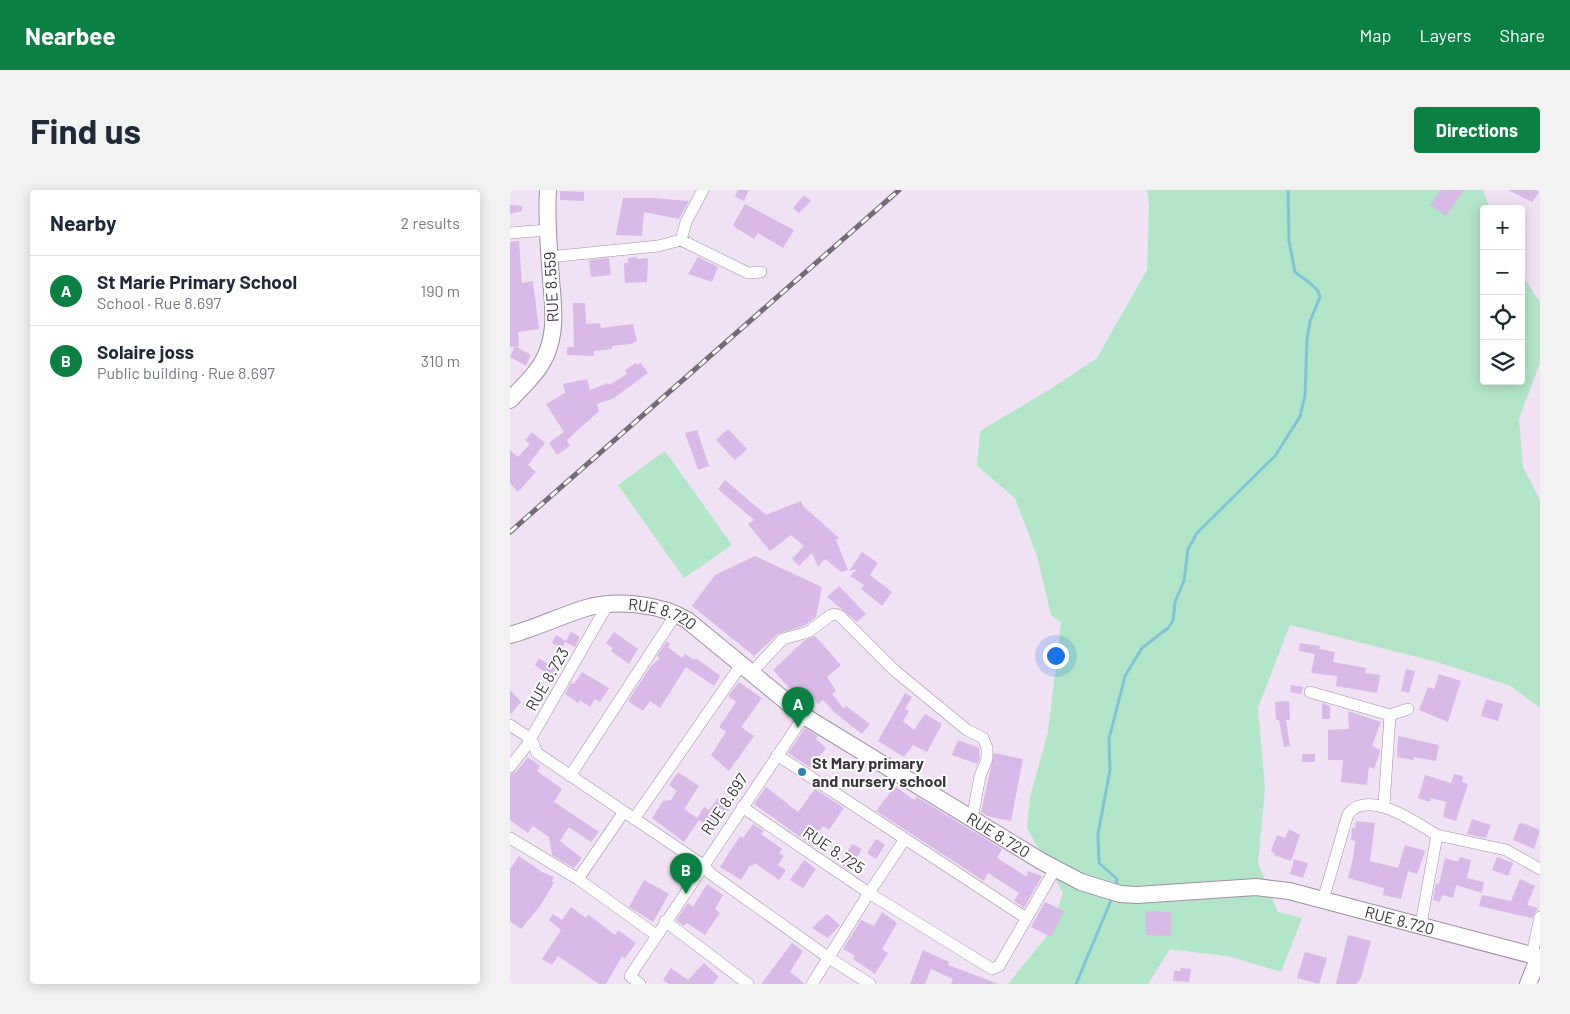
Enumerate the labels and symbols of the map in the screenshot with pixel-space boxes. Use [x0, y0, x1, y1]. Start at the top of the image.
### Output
street label: RUE 8.559 [539, 251, 562, 323]
street label: RUE 8.720 [628, 594, 701, 633]
your location [1043, 643, 1069, 669]
street label: RUE 8.723 [521, 644, 572, 714]
pin: A [782, 687, 814, 728]
place label: St Mary primary and nursery school [812, 753, 946, 790]
marker: St Mary primary and nursery school [796, 766, 808, 778]
street label: RUE 8.697 [696, 769, 751, 838]
street label: RUE 8.720 [963, 808, 1034, 861]
street label: RUE 8.725 [800, 822, 869, 877]
pin: B [670, 853, 702, 894]
street label: RUE 8.720 [1363, 901, 1437, 938]

